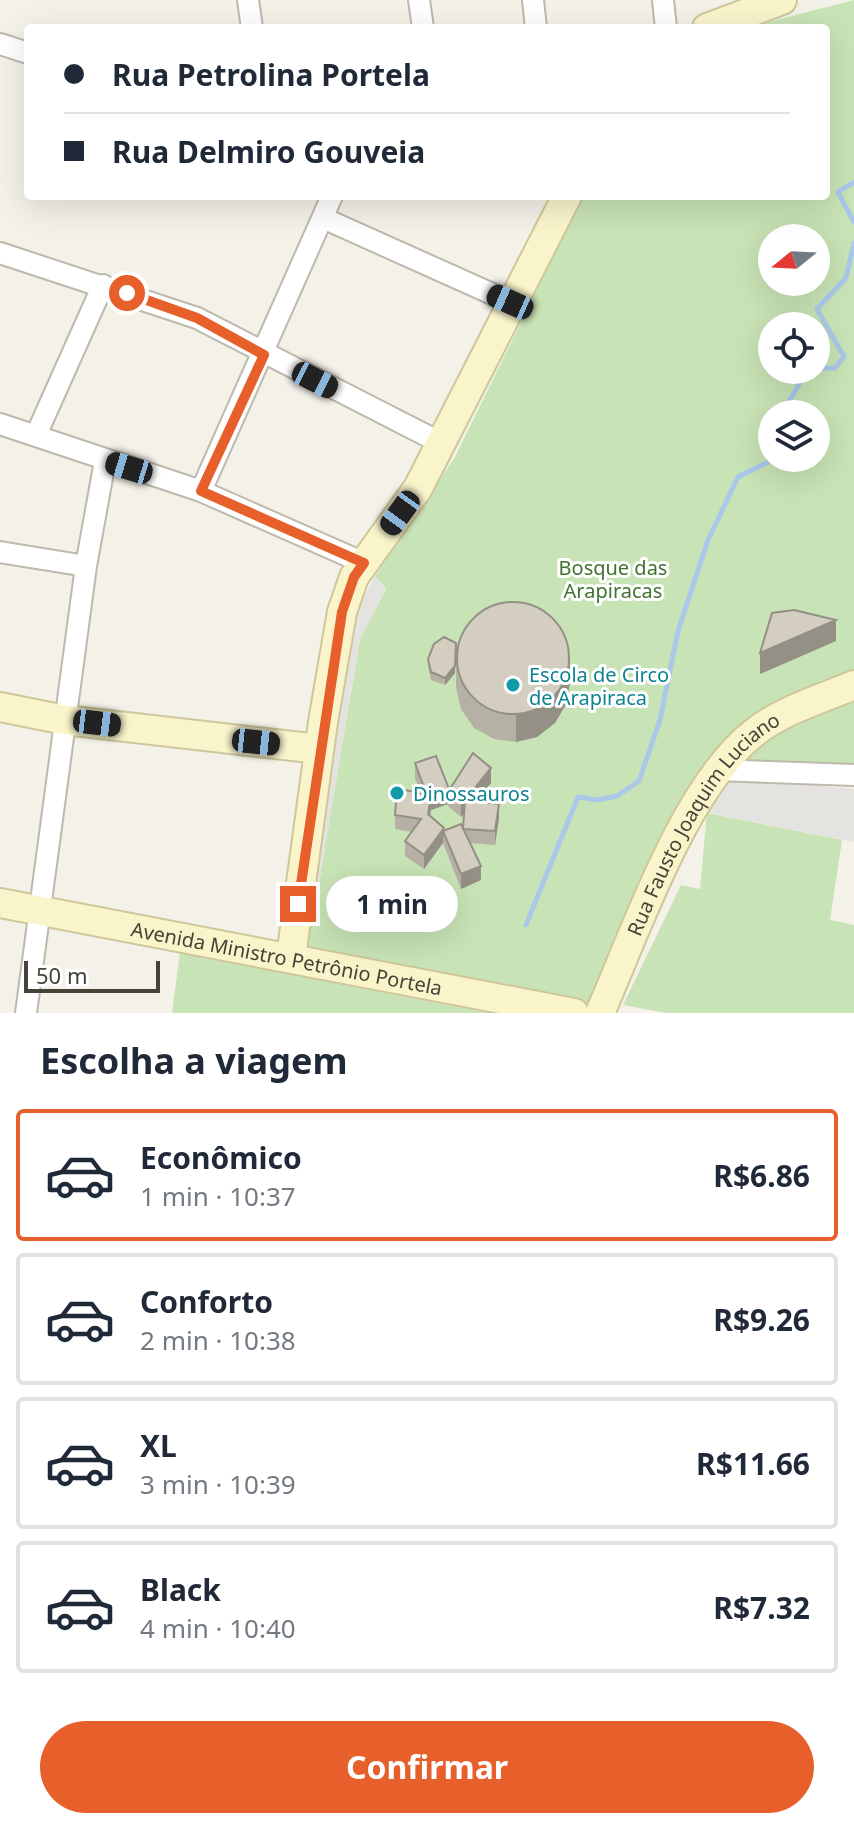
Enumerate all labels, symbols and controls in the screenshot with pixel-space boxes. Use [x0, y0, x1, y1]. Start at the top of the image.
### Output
text: Rua Petrolina Portela [112, 54, 430, 95]
text: Rua Delmiro Gouveia [112, 131, 425, 172]
north arrow [758, 224, 830, 296]
map controls [758, 224, 830, 472]
route start [109, 275, 145, 311]
car [483, 281, 537, 323]
button: locate [758, 312, 830, 384]
car [288, 358, 342, 402]
button: layers [758, 400, 830, 472]
car [103, 450, 155, 486]
car [376, 487, 424, 539]
park label: Bosque das Arapiracas [559, 554, 667, 604]
place label: Escola de Circo de Arapiraca [529, 661, 669, 711]
marker: Escola de Circo de Arapiraca [504, 676, 522, 694]
street label: Rua Fausto Joaquim Luciano [620, 706, 784, 940]
car [72, 708, 122, 738]
car [231, 728, 281, 756]
place label: Dinossauros [413, 780, 530, 807]
marker: Dinossauros [388, 784, 406, 802]
callout: 1 min [326, 876, 458, 932]
route end [280, 886, 316, 922]
text: 1 min [356, 886, 428, 922]
street label: Avenida Ministro Petrônio Portela [129, 915, 445, 1001]
scale bar [24, 957, 160, 993]
text: 50 m [36, 960, 87, 990]
text: Escolha a viagem [40, 1036, 348, 1085]
text: Econômico [140, 1137, 302, 1178]
icon: car [44, 1139, 116, 1211]
text: R$6.86 [713, 1155, 810, 1196]
text: 1 min · 10:37 [140, 1178, 296, 1214]
text: Conforto [140, 1281, 273, 1322]
icon: car [44, 1283, 116, 1355]
text: R$9.26 [713, 1299, 810, 1340]
text: 2 min · 10:38 [140, 1322, 296, 1358]
text: XL [140, 1425, 177, 1466]
icon: car [44, 1427, 116, 1499]
text: R$11.66 [696, 1443, 810, 1484]
text: 3 min · 10:39 [140, 1466, 296, 1502]
text: Black [140, 1569, 221, 1610]
icon: car [44, 1571, 116, 1643]
text: R$7.32 [713, 1587, 810, 1628]
text: 4 min · 10:40 [140, 1610, 296, 1646]
button: Confirmar [40, 1721, 814, 1813]

